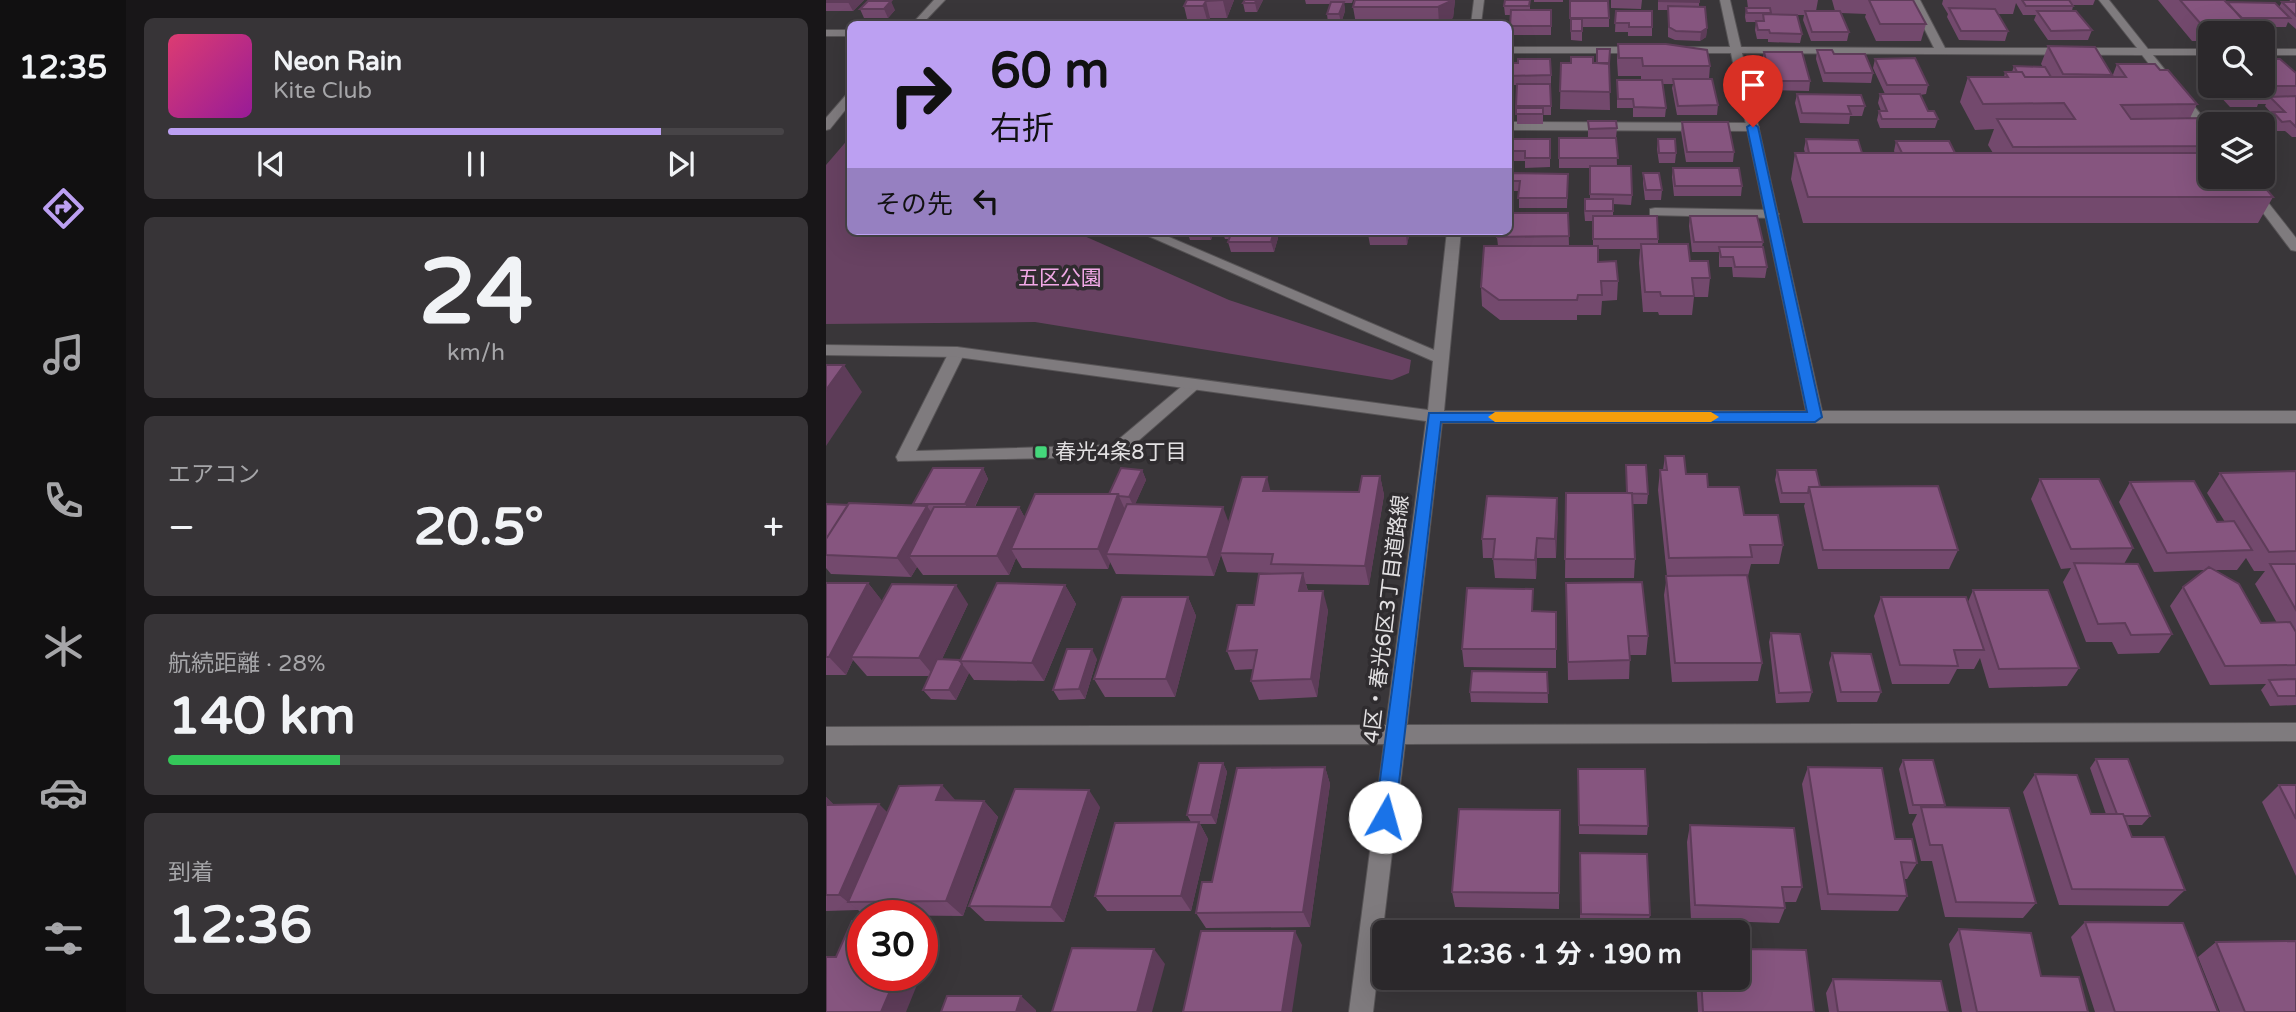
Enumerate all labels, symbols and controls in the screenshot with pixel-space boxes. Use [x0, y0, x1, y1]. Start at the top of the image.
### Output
map controls [2198, 21, 2275, 189]
button: search [2198, 21, 2275, 98]
text: 60 m [990, 42, 1109, 101]
text: Neon Rain [273, 46, 402, 77]
text: 12:35 [19, 49, 107, 87]
icon: right [875, 49, 966, 140]
pin [1723, 55, 1783, 127]
icon: arrive [1734, 66, 1772, 104]
text: Kite Club [273, 77, 372, 105]
text: 右折 [990, 110, 1054, 148]
button: layers [2198, 112, 2275, 189]
icon: previous [252, 145, 290, 183]
icon: pause [457, 145, 495, 183]
icon: next [662, 145, 700, 183]
icon: left [967, 182, 1005, 220]
icon: directions [39, 184, 88, 233]
text: その先 [875, 189, 953, 220]
text: 24 [419, 238, 533, 348]
park label: 五区公園 [1018, 266, 1102, 291]
icon: music [39, 330, 88, 379]
text: km/h [447, 339, 505, 367]
place label: 春光4条8丁目 [1055, 440, 1186, 465]
marker: 春光4条8丁目 [1033, 444, 1049, 460]
text: エアコン [168, 461, 260, 489]
icon: phone [39, 476, 88, 525]
street label: 4区・春光6区3丁目道路線 [1359, 494, 1414, 744]
text: 20.5° [414, 496, 544, 559]
text: − [168, 505, 195, 551]
text: + [763, 505, 784, 551]
icon: climate [39, 622, 88, 671]
text: 航続距離 · 28% [168, 650, 326, 678]
text: 140 km [168, 685, 356, 748]
icon: car [39, 768, 88, 817]
position arrow [1348, 780, 1422, 854]
text: 到着 [168, 859, 214, 887]
text: 12:36 [168, 894, 312, 957]
speed limit sign: 30 [847, 900, 938, 991]
icon: filters [39, 914, 88, 963]
text: 12:36 · 1 分 · 190 m [1440, 939, 1682, 970]

